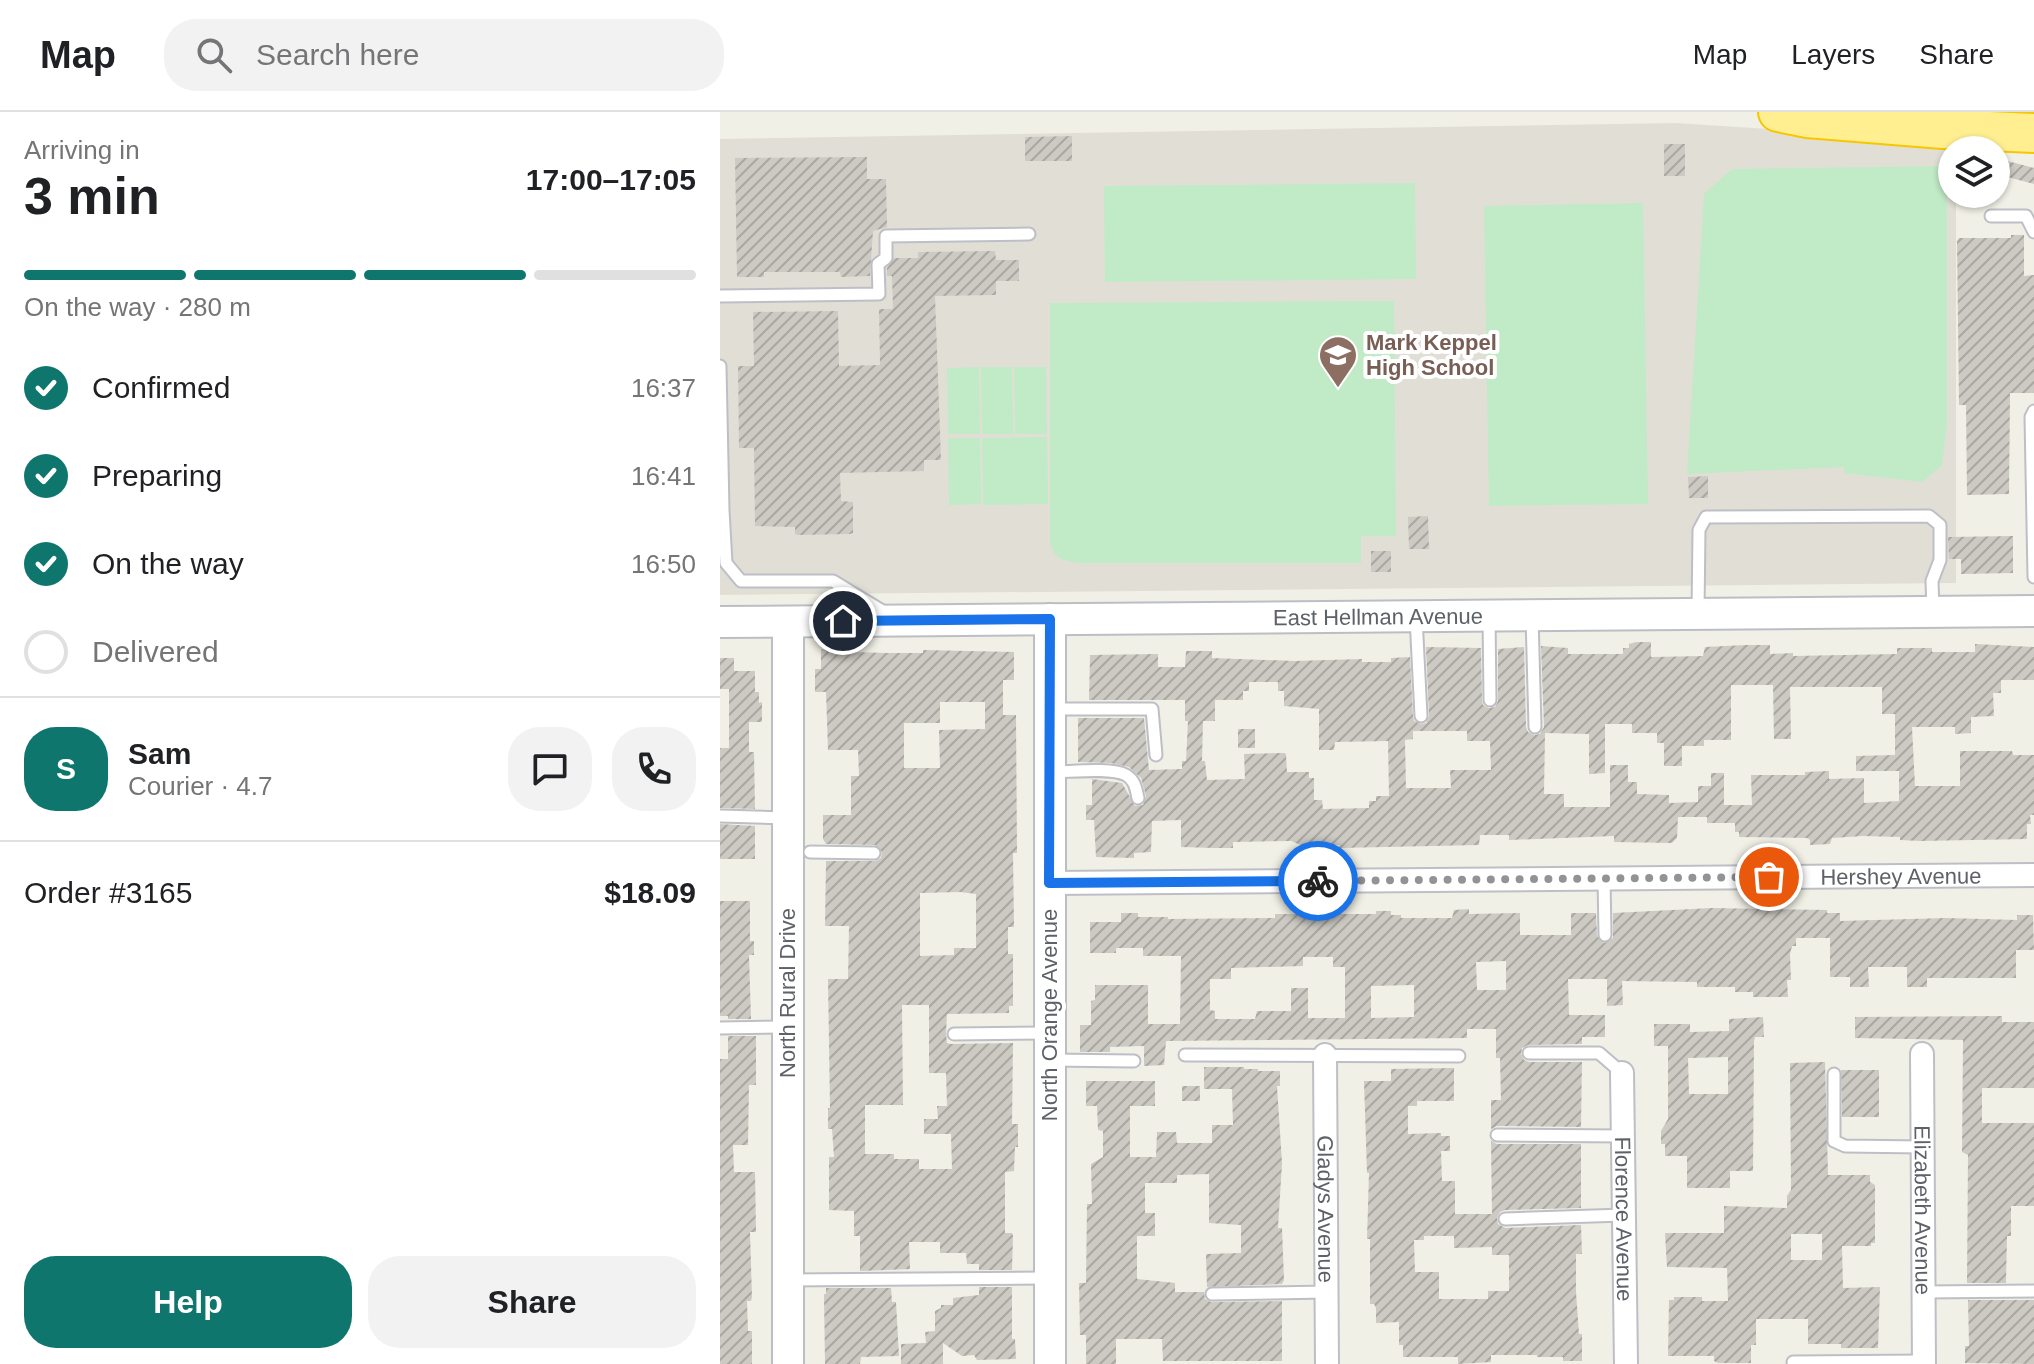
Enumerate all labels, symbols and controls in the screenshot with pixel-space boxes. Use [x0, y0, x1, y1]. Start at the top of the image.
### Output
search box [164, 19, 724, 91]
icon: search [192, 33, 236, 77]
text: Map [40, 34, 116, 76]
text: Search here [256, 38, 419, 71]
text: Map [1693, 39, 1747, 70]
text: Layers [1791, 39, 1875, 70]
text: Share [1919, 39, 1994, 70]
text: Arriving in [24, 135, 140, 165]
map controls [1938, 136, 2010, 208]
button: layers [1938, 136, 2010, 208]
text: 17:00–17:05 [526, 163, 696, 196]
text: 3 min [24, 167, 160, 225]
text: On the way · 280 m [24, 292, 251, 322]
place label: Mark Keppel High School [1366, 330, 1497, 380]
school or university icon: Mark Keppel High School [1317, 334, 1359, 389]
icon: check [24, 366, 68, 410]
text: Confirmed [92, 371, 230, 404]
text: 16:37 [631, 373, 696, 403]
icon: check [24, 454, 68, 498]
text: Preparing [92, 459, 222, 492]
text: 16:41 [631, 461, 696, 491]
icon: check [24, 542, 68, 586]
text: On the way [92, 547, 244, 580]
text: 16:50 [631, 549, 696, 579]
pin [809, 587, 877, 655]
icon: home [821, 599, 865, 643]
street label: East Hellman Avenue [1273, 604, 1483, 630]
text: Delivered [92, 635, 219, 668]
button: chat [508, 727, 592, 811]
button: phone [612, 727, 696, 811]
text: Sam [128, 737, 191, 770]
text: S [56, 752, 76, 785]
text: Courier · 4.7 [128, 771, 273, 801]
courier [1278, 841, 1358, 921]
pin [1735, 843, 1803, 911]
icon: bag [1747, 855, 1791, 899]
icon: bike [1296, 859, 1340, 903]
street label: Hershey Avenue [1820, 863, 1982, 890]
text: Order #3165 [24, 876, 192, 909]
text: $18.09 [604, 876, 696, 909]
street label: North Rural Drive [775, 908, 800, 1078]
street label: North Orange Avenue [1037, 909, 1062, 1121]
street label: Elizabeth Avenue [1909, 1125, 1936, 1295]
street label: Gladys Avenue [1313, 1135, 1338, 1283]
street label: Florence Avenue [1610, 1136, 1637, 1302]
button: Help [24, 1256, 352, 1348]
button: Share [368, 1256, 696, 1348]

